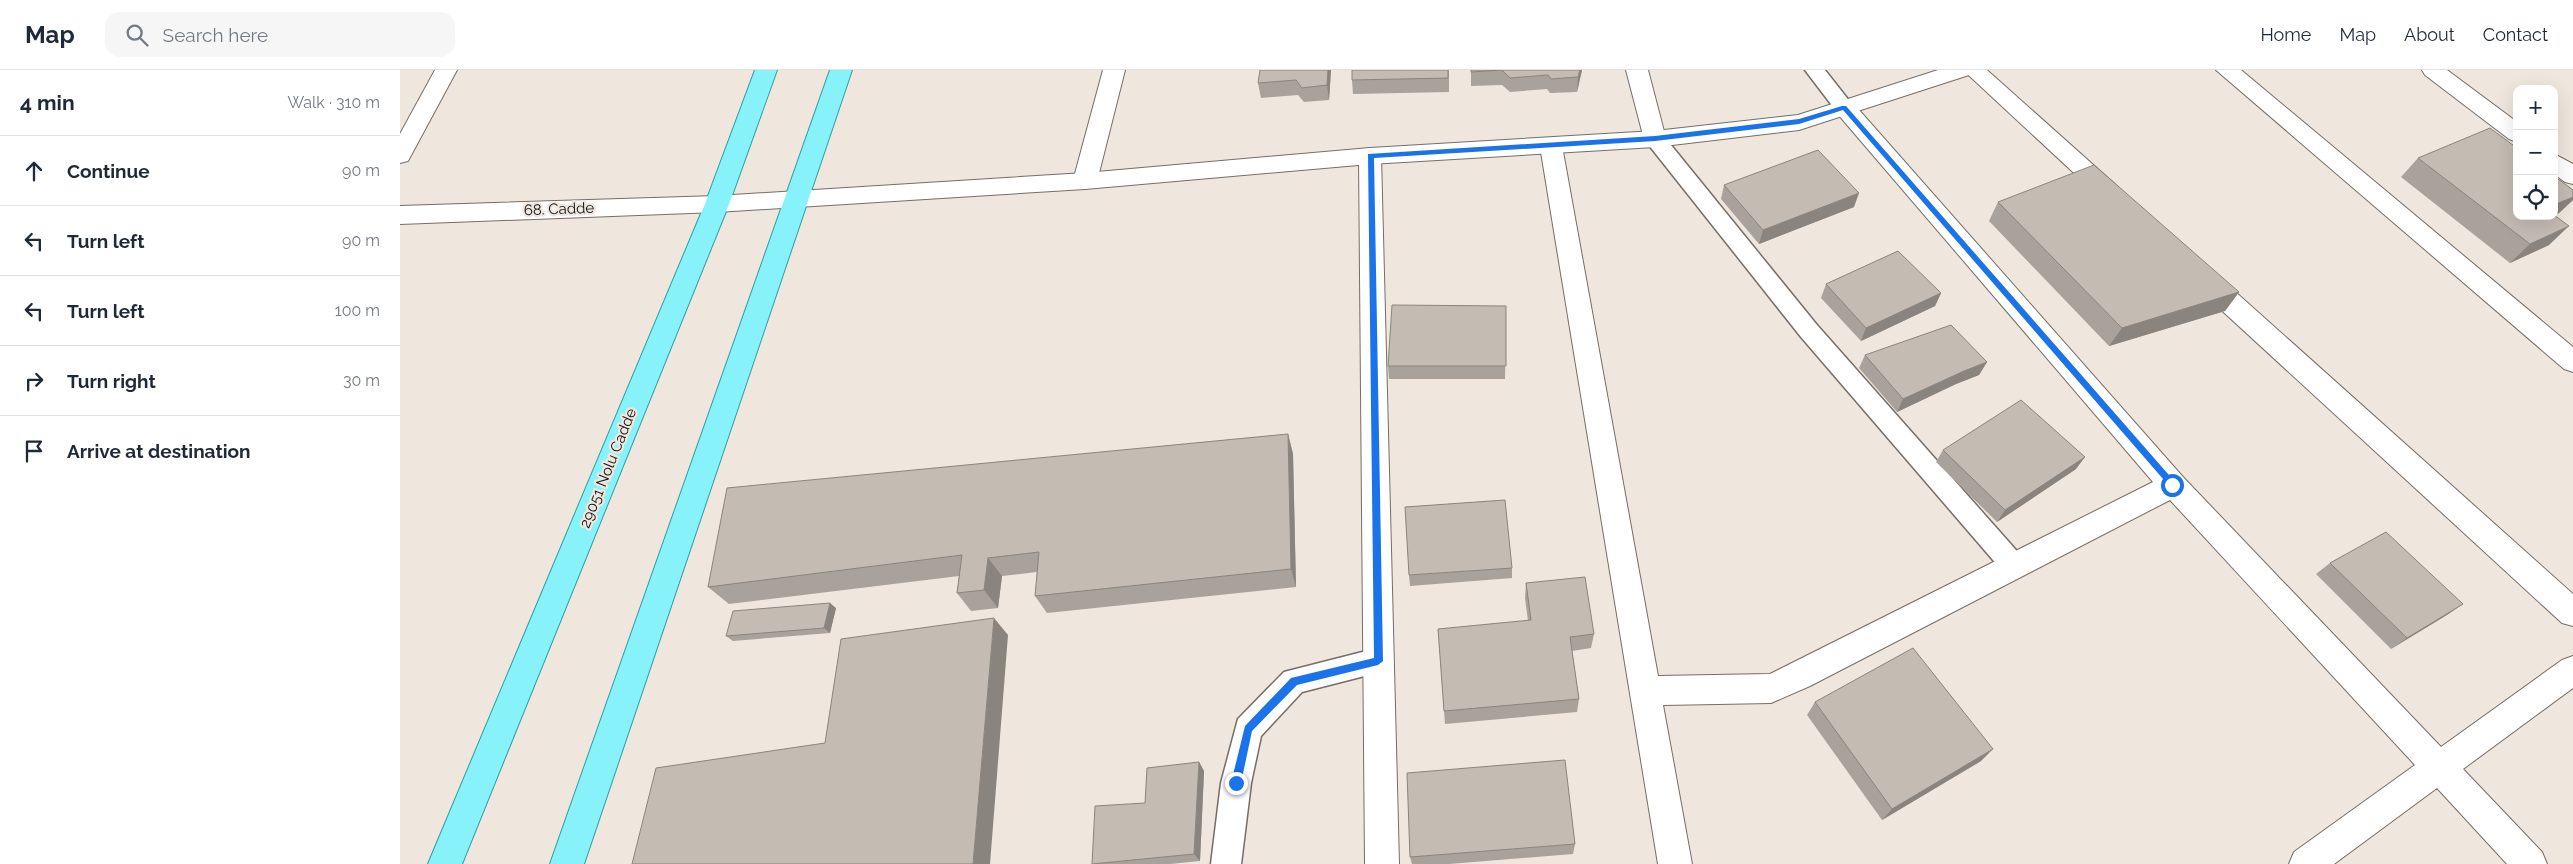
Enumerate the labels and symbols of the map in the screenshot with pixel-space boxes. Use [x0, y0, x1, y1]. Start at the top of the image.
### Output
street label: 68. Cadde [523, 199, 595, 219]
street label: 29051 Nolu Cadde [576, 405, 640, 530]
route start [2161, 474, 2184, 497]
route end [1225, 772, 1248, 795]

